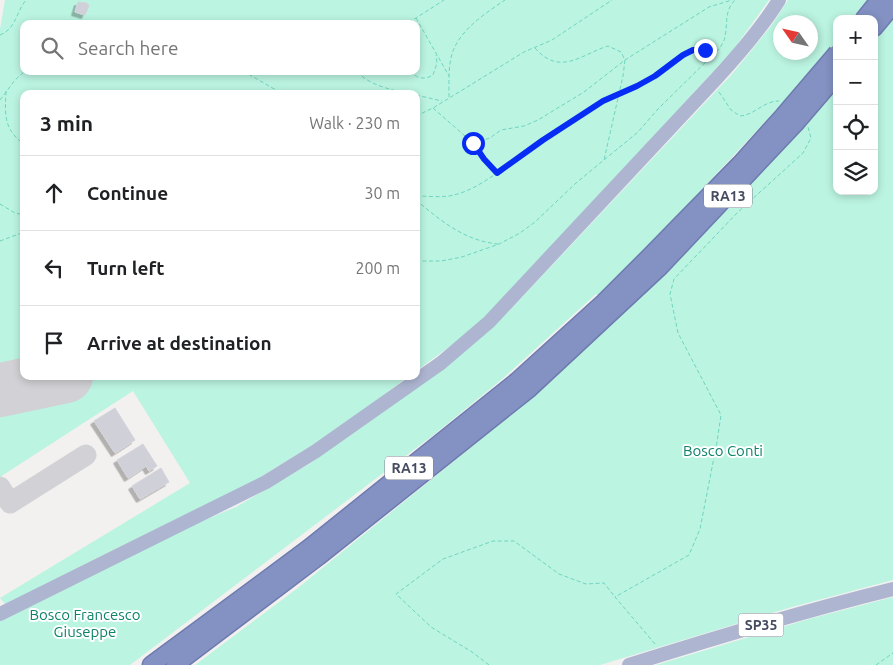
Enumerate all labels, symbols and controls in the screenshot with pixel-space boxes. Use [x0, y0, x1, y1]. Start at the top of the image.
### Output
north arrow [773, 15, 818, 60]
map controls [833, 15, 878, 195]
button: + [833, 15, 878, 60]
search box [20, 20, 420, 75]
icon: search [38, 34, 66, 62]
text: Search here [78, 37, 178, 59]
route end [694, 39, 717, 62]
button: − [833, 60, 878, 105]
button: locate [833, 105, 878, 150]
text: 3 min [40, 111, 93, 135]
text: Walk · 230 m [309, 114, 400, 132]
route start [462, 132, 485, 155]
button: layers [833, 150, 878, 195]
icon: ahead [40, 179, 68, 207]
text: Continue [87, 182, 168, 204]
text: 30 m [364, 184, 400, 202]
road number: RA13 [704, 185, 752, 208]
icon: left [40, 254, 68, 282]
text: Turn left [87, 257, 165, 279]
text: 200 m [355, 259, 400, 277]
icon: arrive [40, 329, 68, 357]
text: Arrive at destination [87, 332, 272, 354]
park label: Bosco Conti [683, 442, 763, 459]
road number: RA13 [385, 456, 433, 479]
park label: Bosco Francesco Giuseppe [30, 606, 140, 640]
road number: SP35 [738, 614, 784, 636]

